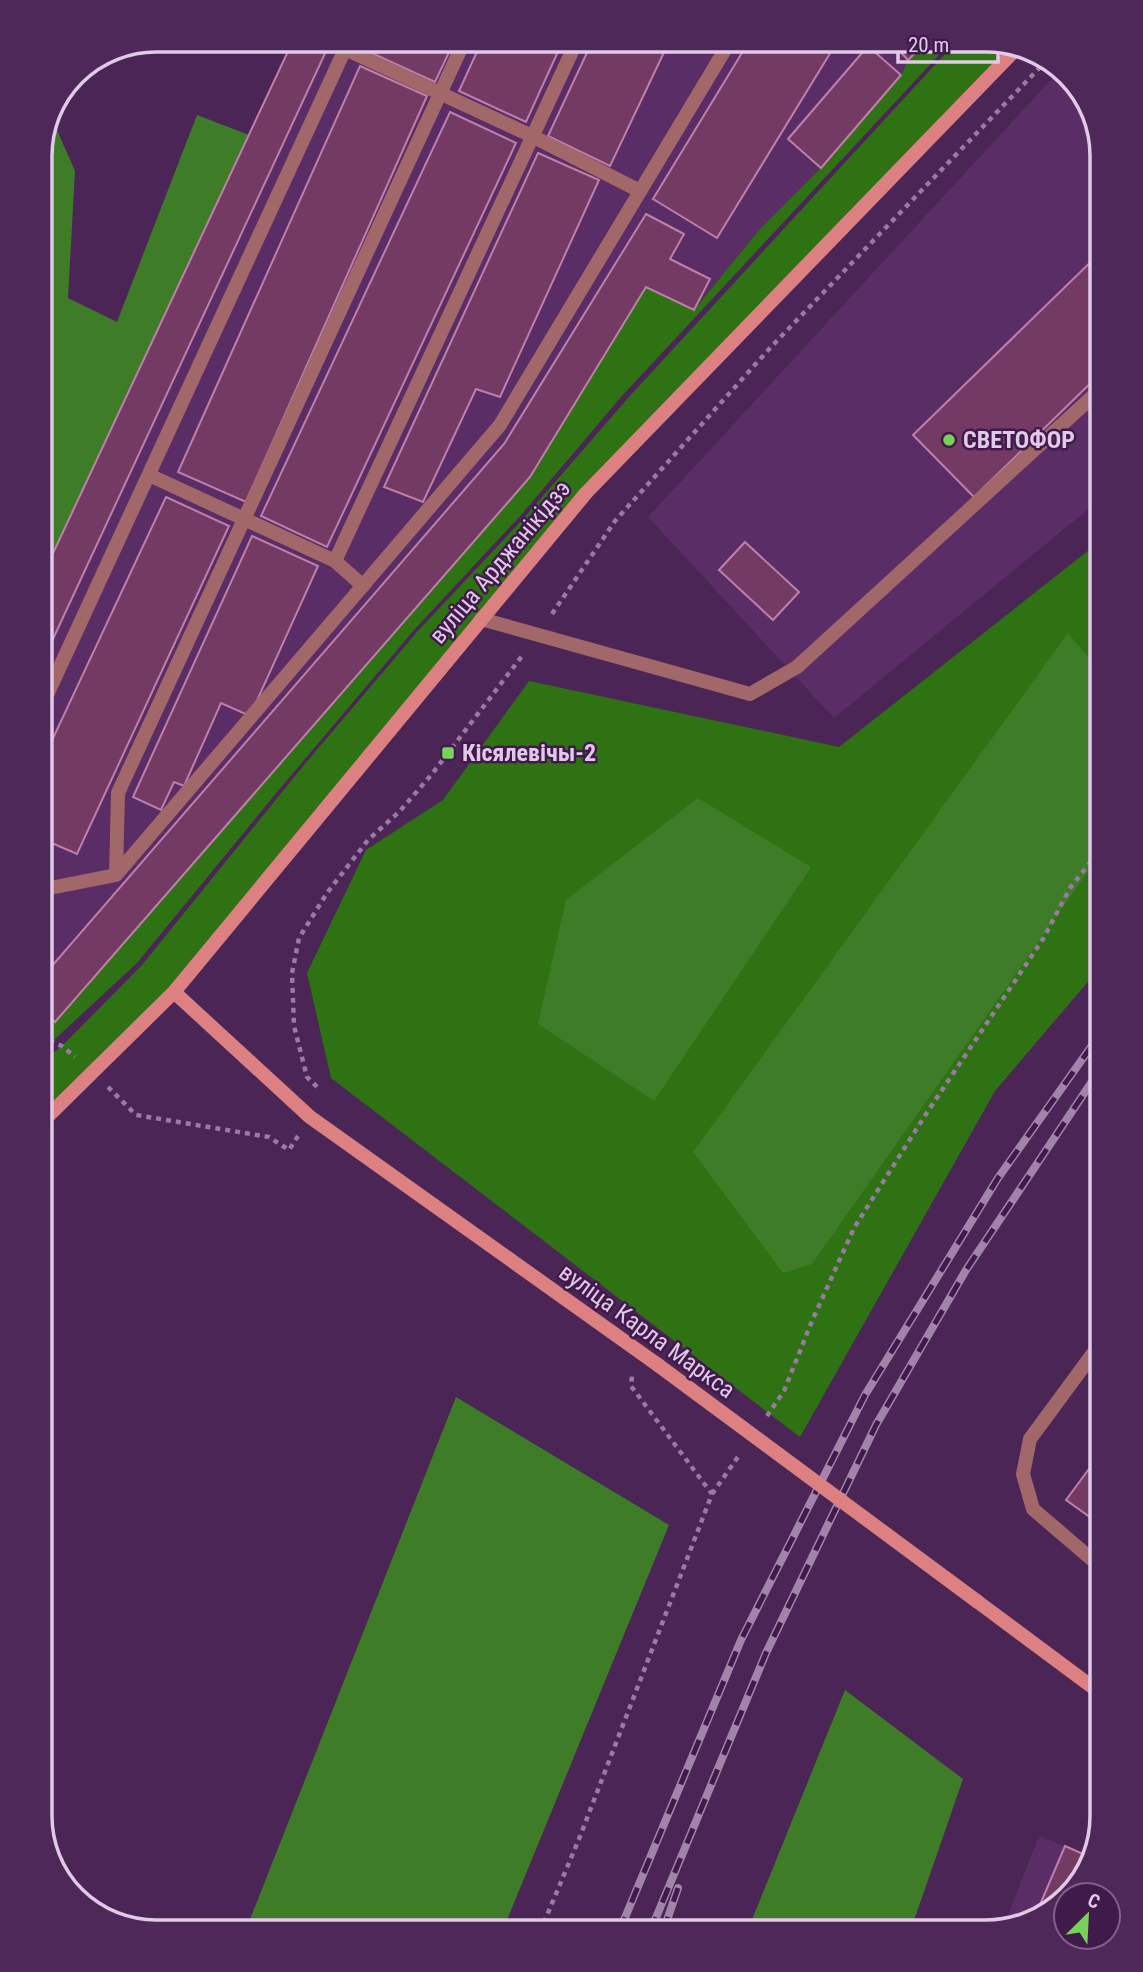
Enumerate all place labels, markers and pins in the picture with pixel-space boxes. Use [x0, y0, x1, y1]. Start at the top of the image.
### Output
place label: СВЕТОФОР [963, 426, 1075, 454]
marker: СВЕТОФОР [941, 432, 957, 448]
place label: Кісялевічы-2 [462, 739, 596, 767]
marker: Кісялевічы-2 [440, 745, 456, 761]

